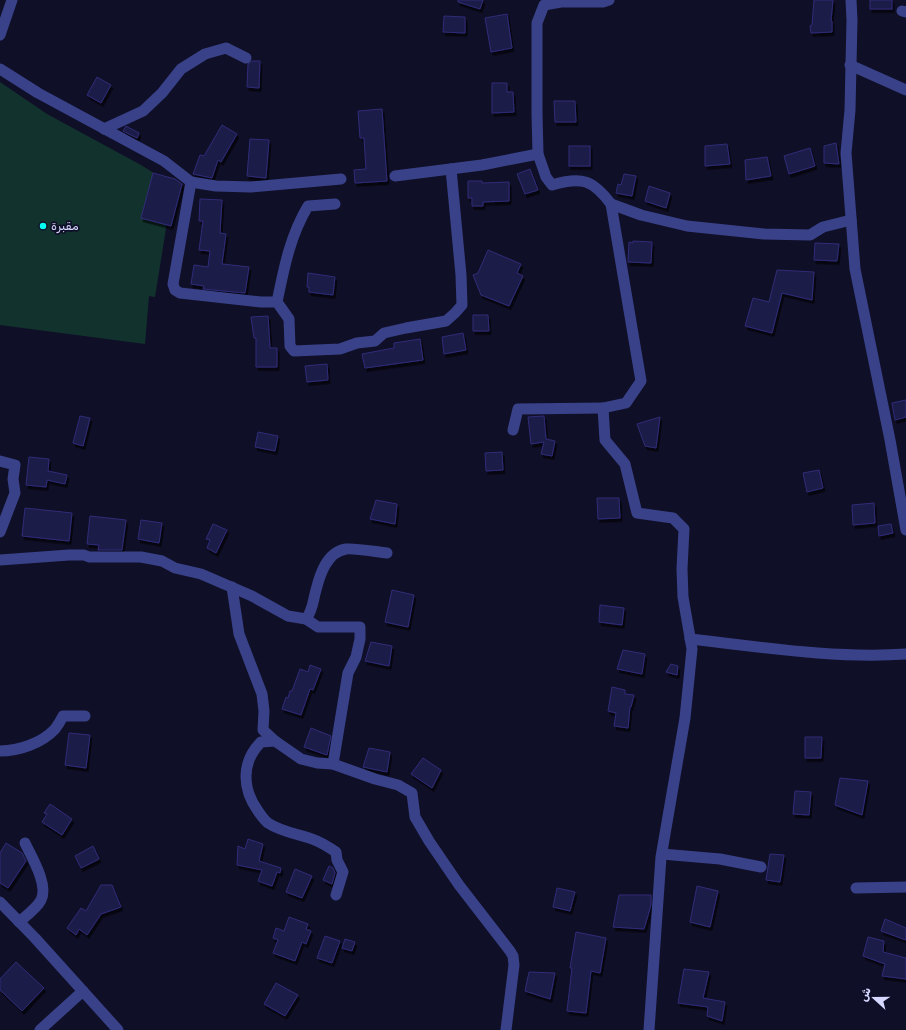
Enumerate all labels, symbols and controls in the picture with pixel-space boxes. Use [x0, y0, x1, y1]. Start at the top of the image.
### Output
place label: مقبرة [51, 219, 79, 234]
marker: مقبرة [38, 221, 48, 231]
north arrow [854, 978, 894, 1018]
text: ش [857, 986, 874, 1003]

